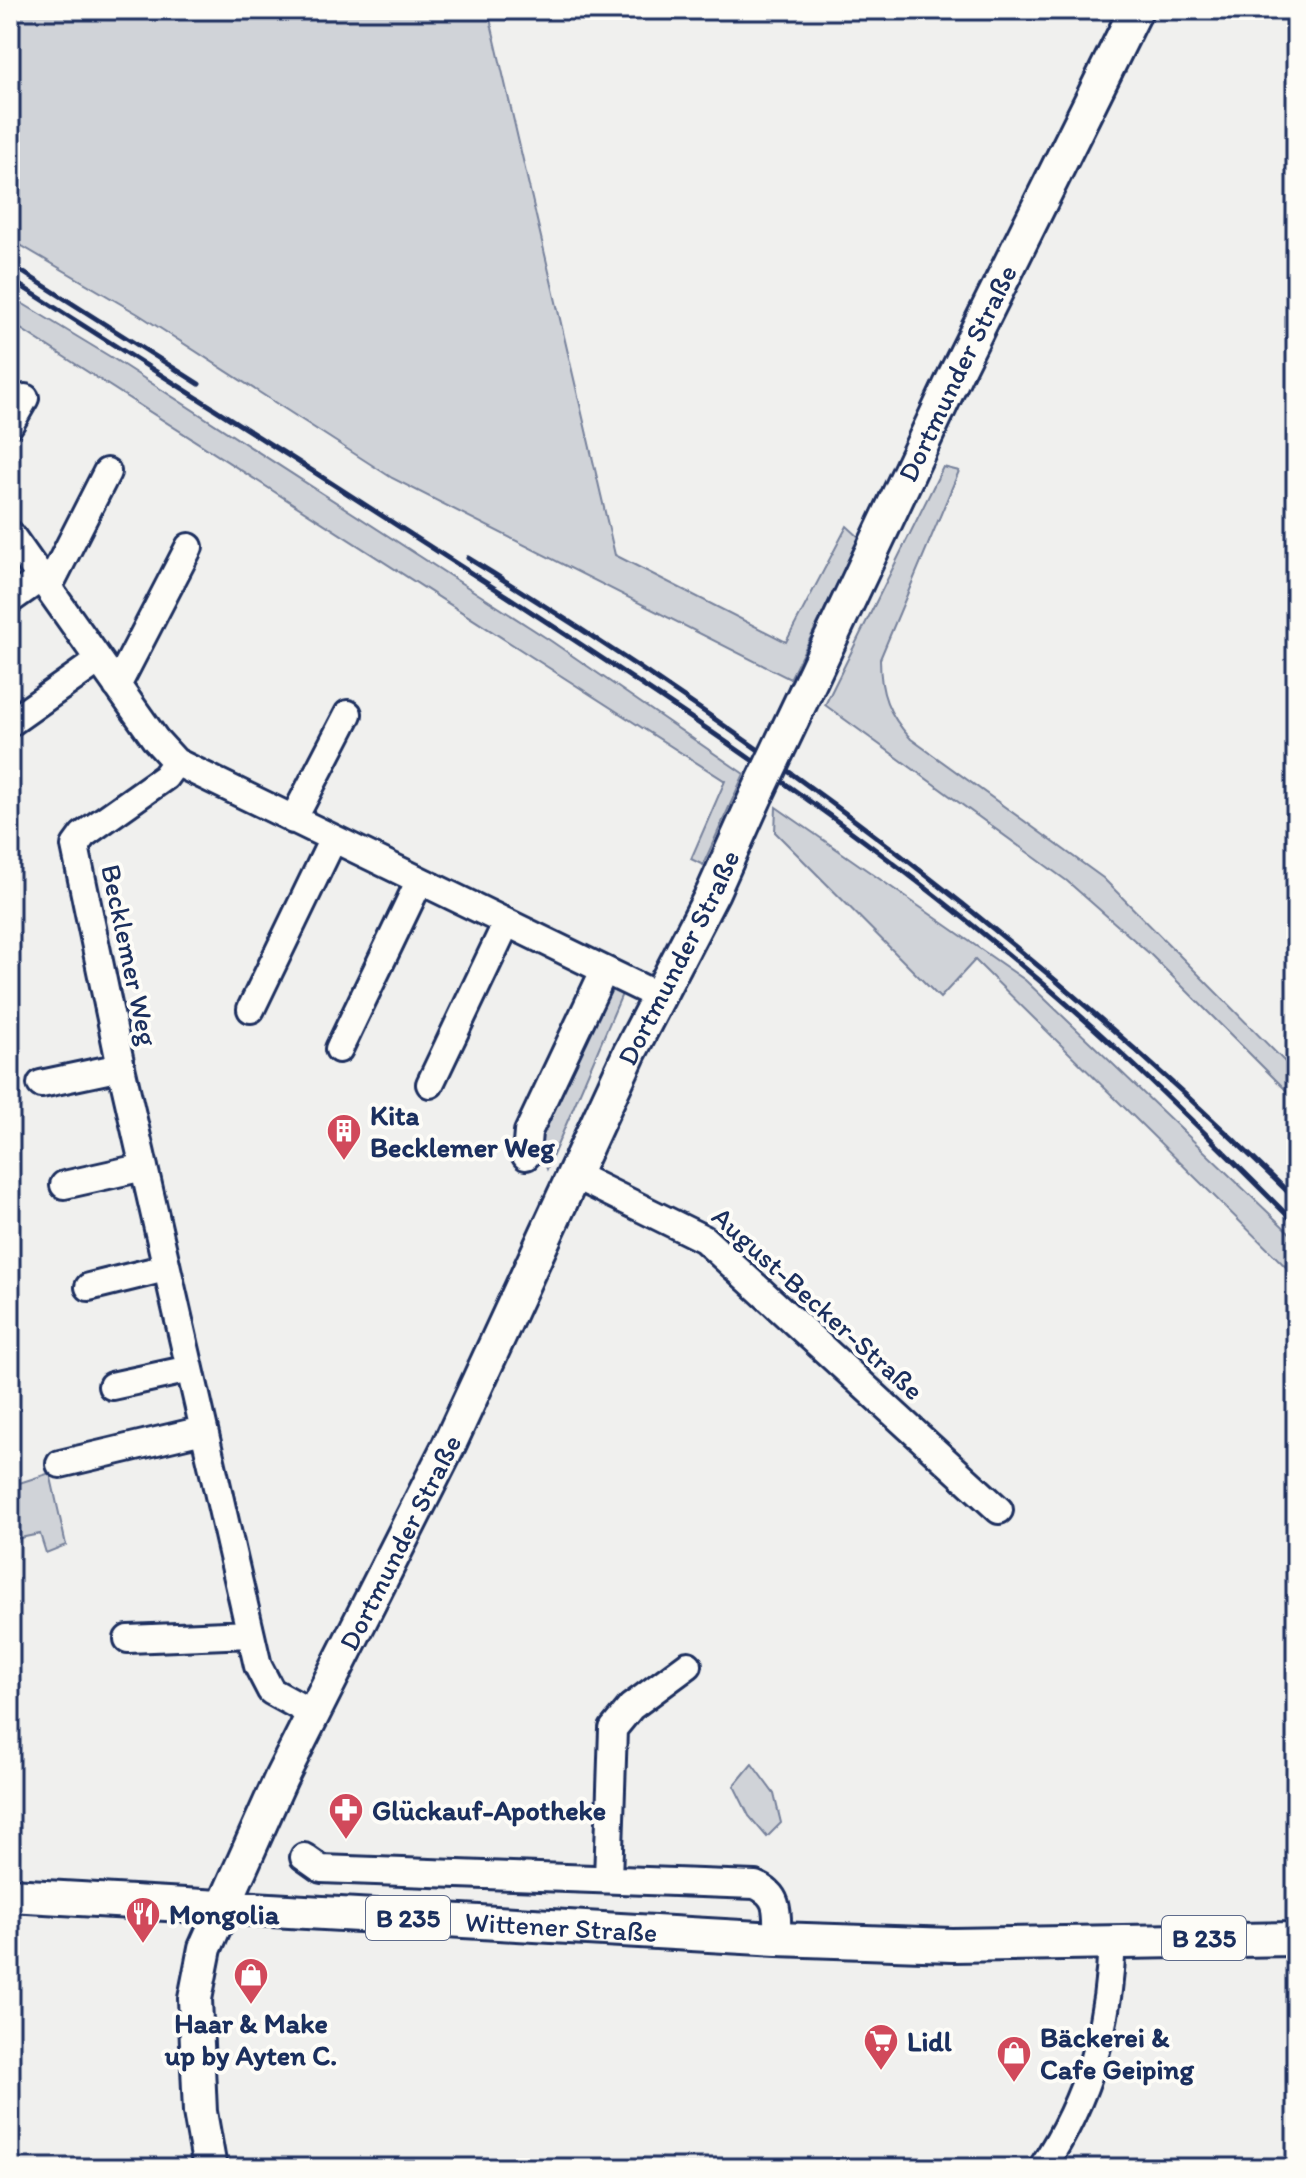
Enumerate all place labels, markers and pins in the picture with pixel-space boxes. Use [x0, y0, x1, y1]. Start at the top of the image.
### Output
place label: Kita Becklemer Weg [370, 1098, 555, 1164]
building icon: Kita Becklemer Weg [325, 1112, 363, 1162]
pharmacy icon: Glückauf-Apotheke [327, 1791, 365, 1841]
place label: Glückauf-Apotheke [372, 1793, 606, 1827]
restaurant icon: Mongolia [124, 1895, 162, 1945]
place label: Mongolia [169, 1897, 280, 1931]
shop icon: Haar & Make up by Ayten C. [232, 1956, 270, 2006]
place label: Haar & Make up by Ayten C. [164, 2006, 337, 2072]
place label: Bäckerei & Cafe Geiping [1040, 2020, 1194, 2086]
supermarket icon: Lidl [862, 2022, 900, 2072]
place label: Lidl [907, 2024, 952, 2058]
shop icon: Bäckerei & Cafe Geiping [995, 2034, 1033, 2084]

